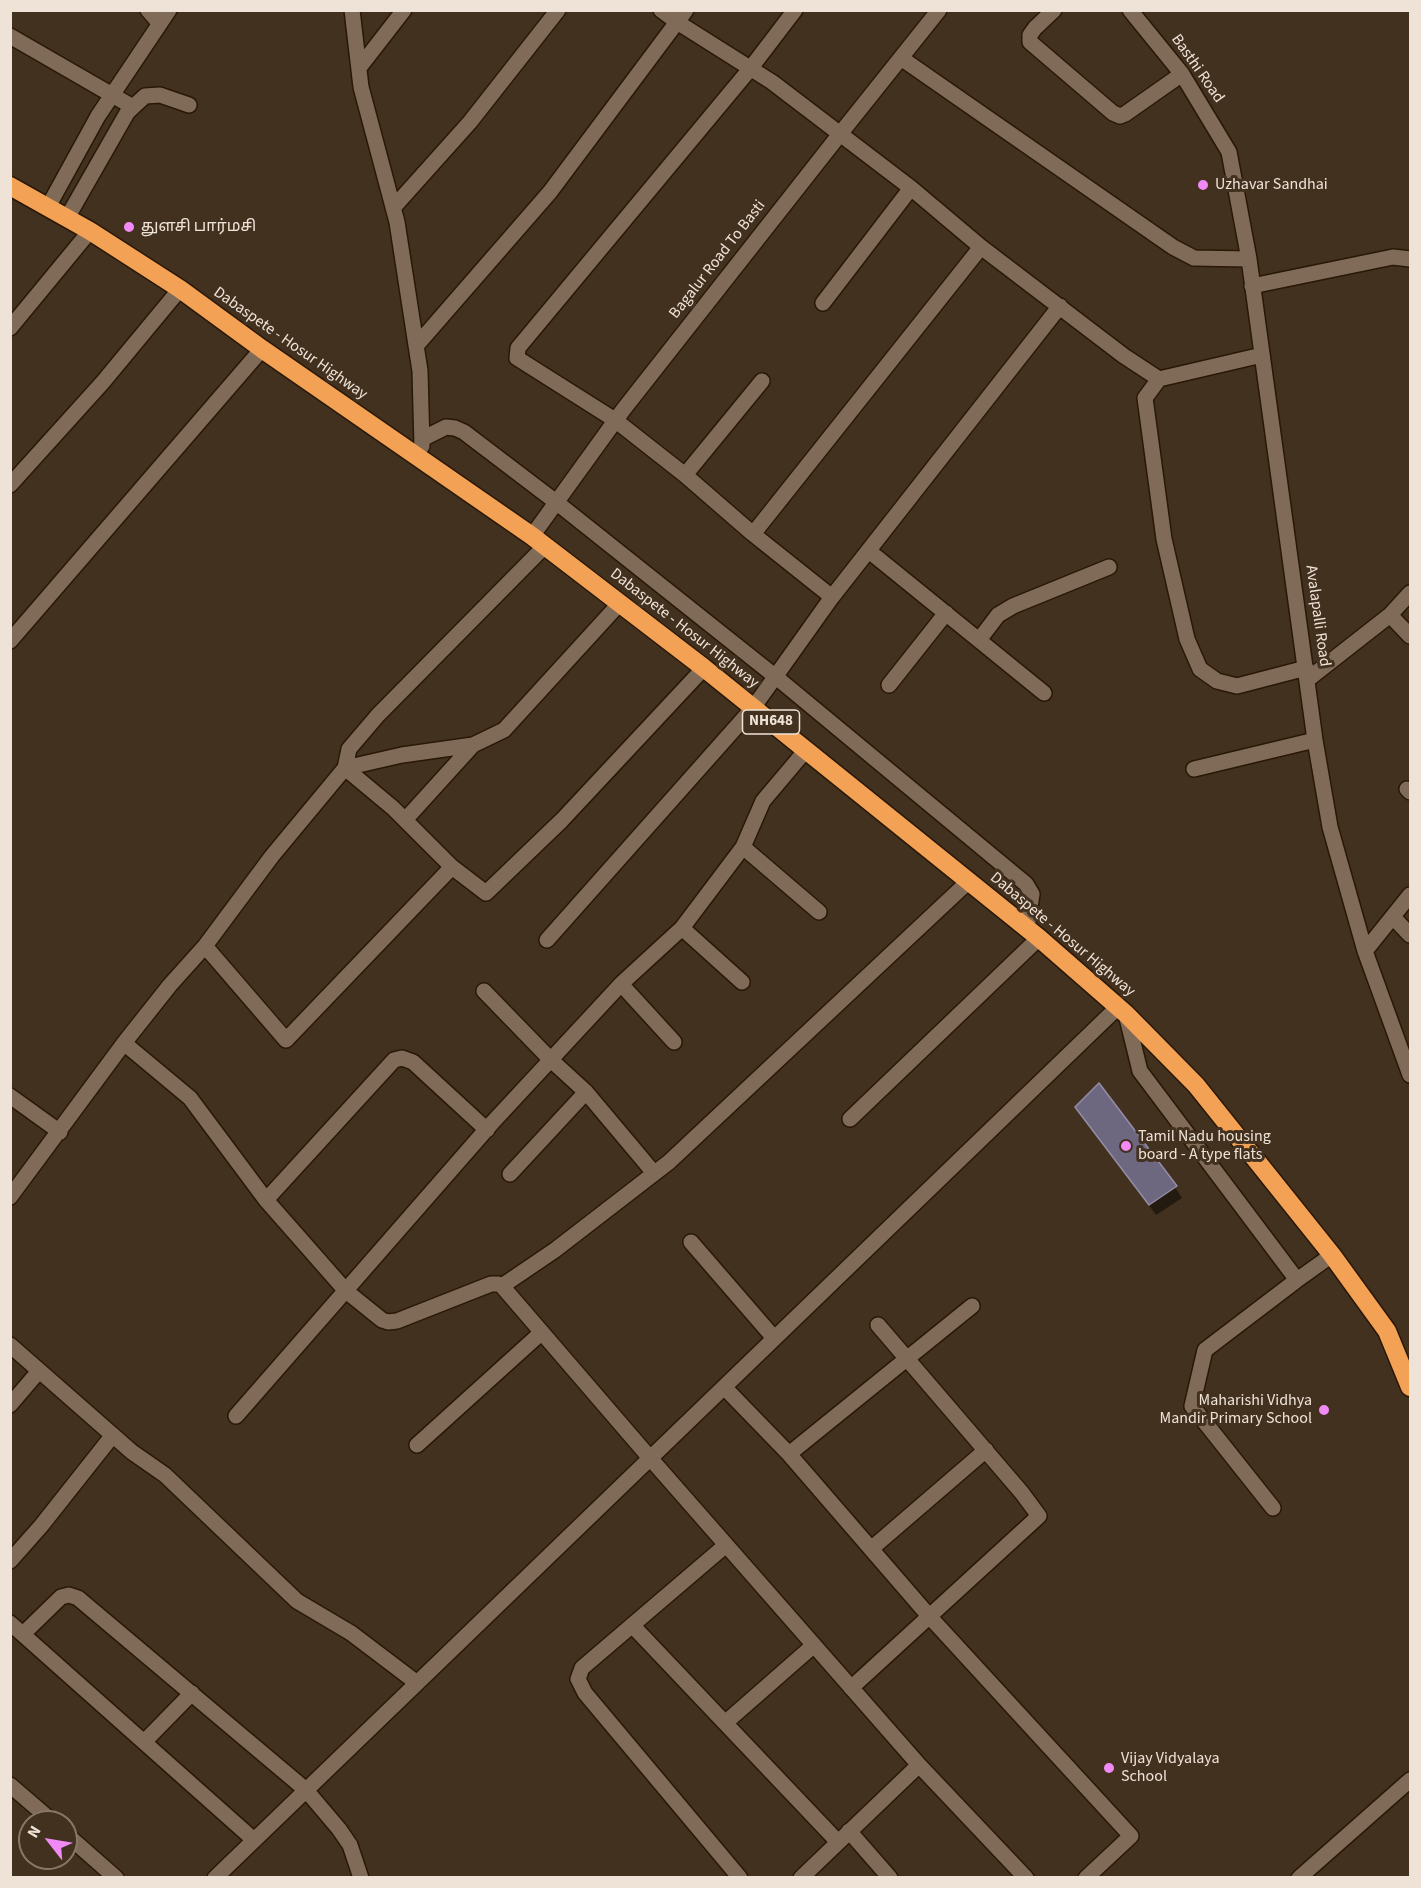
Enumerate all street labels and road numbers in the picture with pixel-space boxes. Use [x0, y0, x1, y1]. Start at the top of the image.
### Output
street label: Basthi Road [1166, 31, 1228, 107]
street label: Bagalur Road To Basti [666, 197, 770, 323]
street label: Dabaspete - Hosur Highway [209, 283, 371, 405]
street label: Avalapalli Road [1300, 564, 1334, 668]
street label: Dabaspete - Hosur Highway [606, 565, 762, 693]
road number: NH648 [742, 710, 800, 734]
street label: Dabaspete - Hosur Highway [985, 869, 1139, 1001]

